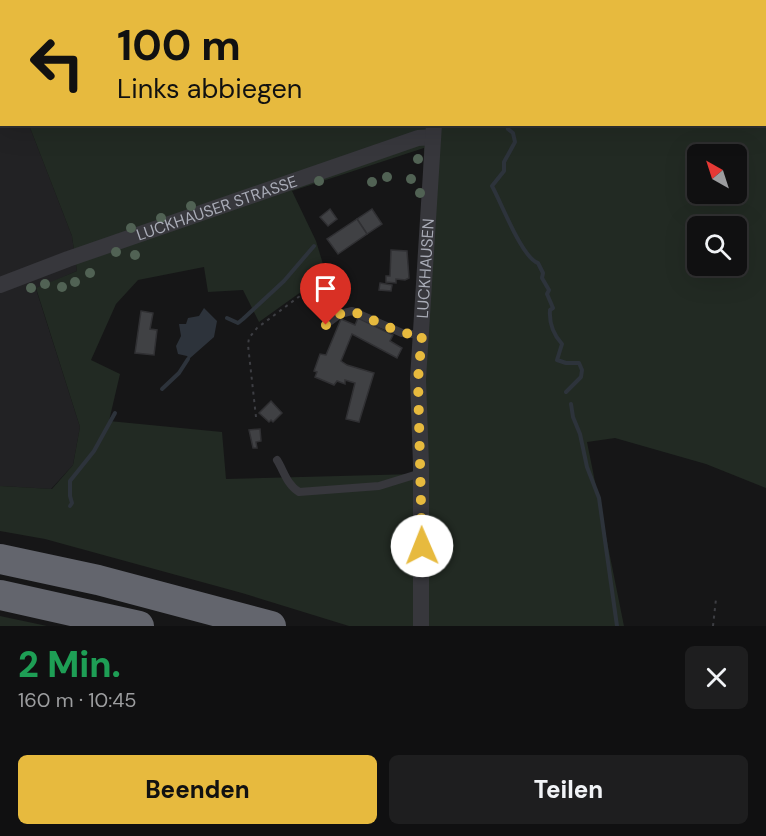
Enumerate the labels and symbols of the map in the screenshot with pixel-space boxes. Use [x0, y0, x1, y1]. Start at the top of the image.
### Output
north arrow [687, 144, 747, 204]
street label: LUCKHAUSER STRASSE [133, 170, 300, 245]
street label: LUCKHAUSEN [411, 218, 439, 319]
pin [300, 263, 351, 325]
position arrow [390, 514, 454, 578]

